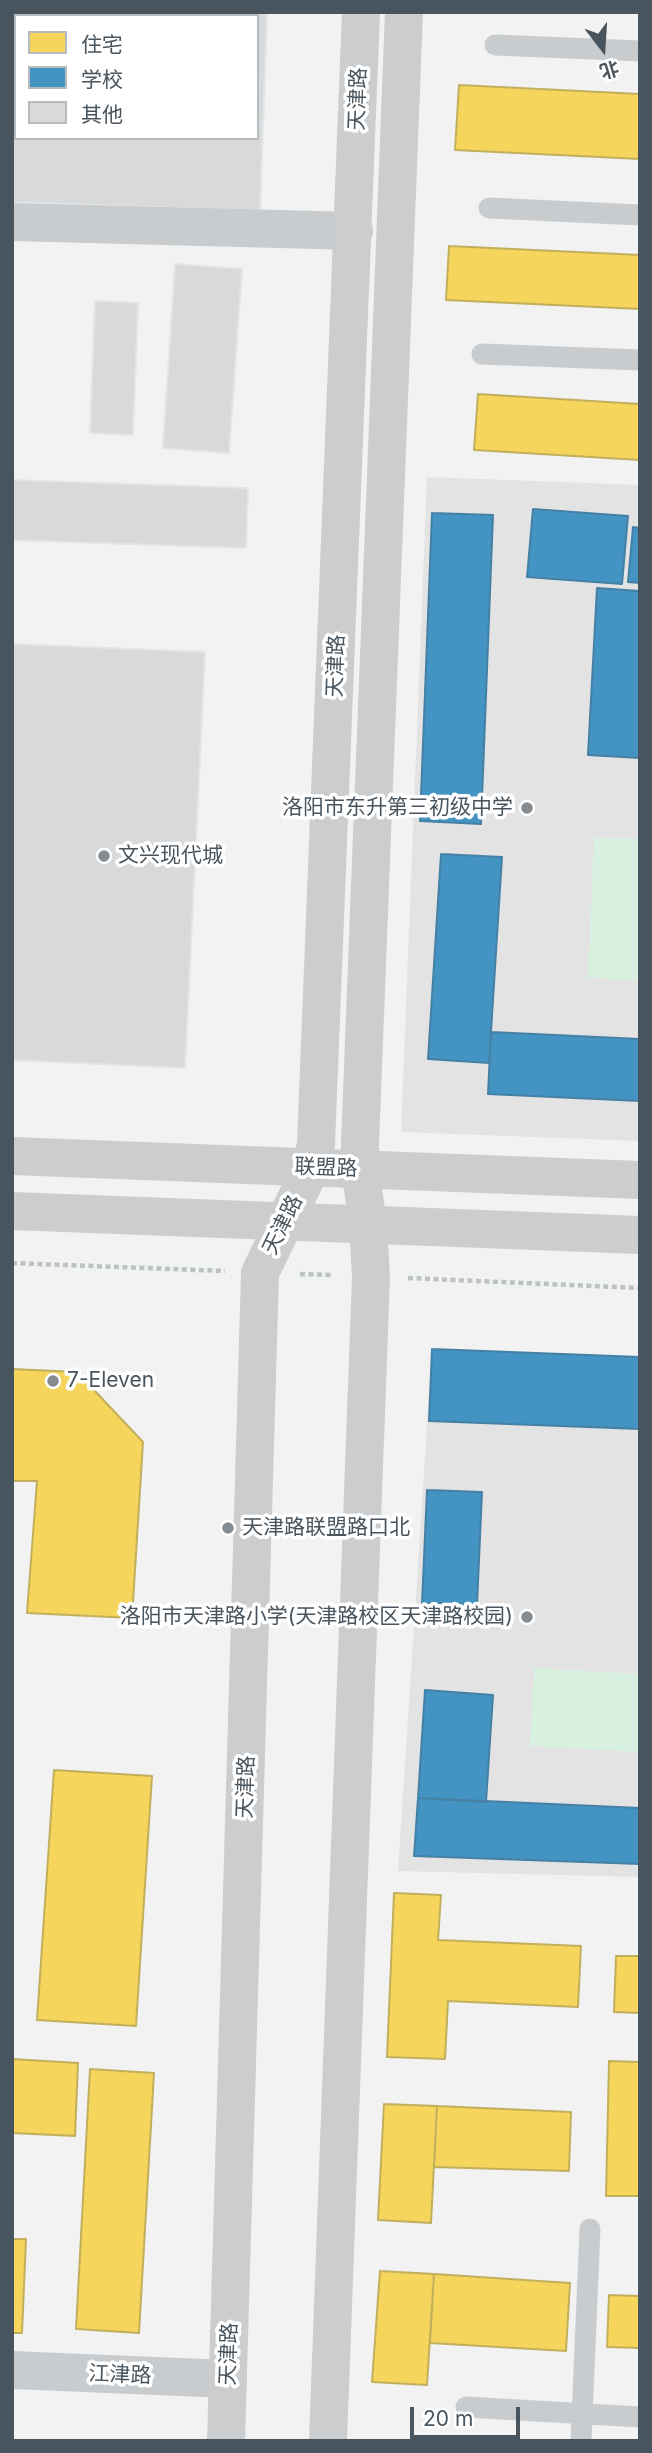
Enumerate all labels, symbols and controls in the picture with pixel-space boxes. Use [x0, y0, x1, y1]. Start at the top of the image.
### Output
legend [14, 14, 259, 140]
north arrow [568, 14, 638, 84]
text: 住宅 [81, 32, 123, 57]
text: 北 [597, 56, 622, 83]
text: 学校 [81, 67, 123, 92]
street label: 天津路 [344, 67, 372, 131]
text: 其他 [81, 102, 123, 127]
street label: 天津路 [322, 634, 350, 698]
place label: 洛阳市东升第三初级中学 [282, 795, 513, 821]
marker: 洛阳市东升第三初级中学 [519, 800, 535, 816]
place label: 文兴现代城 [118, 843, 223, 869]
marker: 文兴现代城 [96, 848, 112, 864]
street label: 联盟路 [294, 1154, 358, 1182]
street label: 天津路 [258, 1191, 308, 1259]
place label: 7-Eleven [67, 1368, 154, 1394]
marker: 7-Eleven [45, 1373, 61, 1389]
place label: 天津路联盟路口北 [242, 1515, 410, 1541]
marker: 天津路联盟路口北 [220, 1520, 236, 1536]
place label: 洛阳市天津路小学(天津路校区天津路校园) [120, 1604, 513, 1630]
marker: 洛阳市天津路小学(天津路校区天津路校园) [519, 1609, 535, 1625]
street label: 天津路 [232, 1755, 260, 1819]
street label: 天津路 [215, 2322, 243, 2386]
street label: 江津路 [88, 2361, 152, 2389]
scale bar [414, 2394, 524, 2438]
text: 20 m [423, 2406, 473, 2431]

